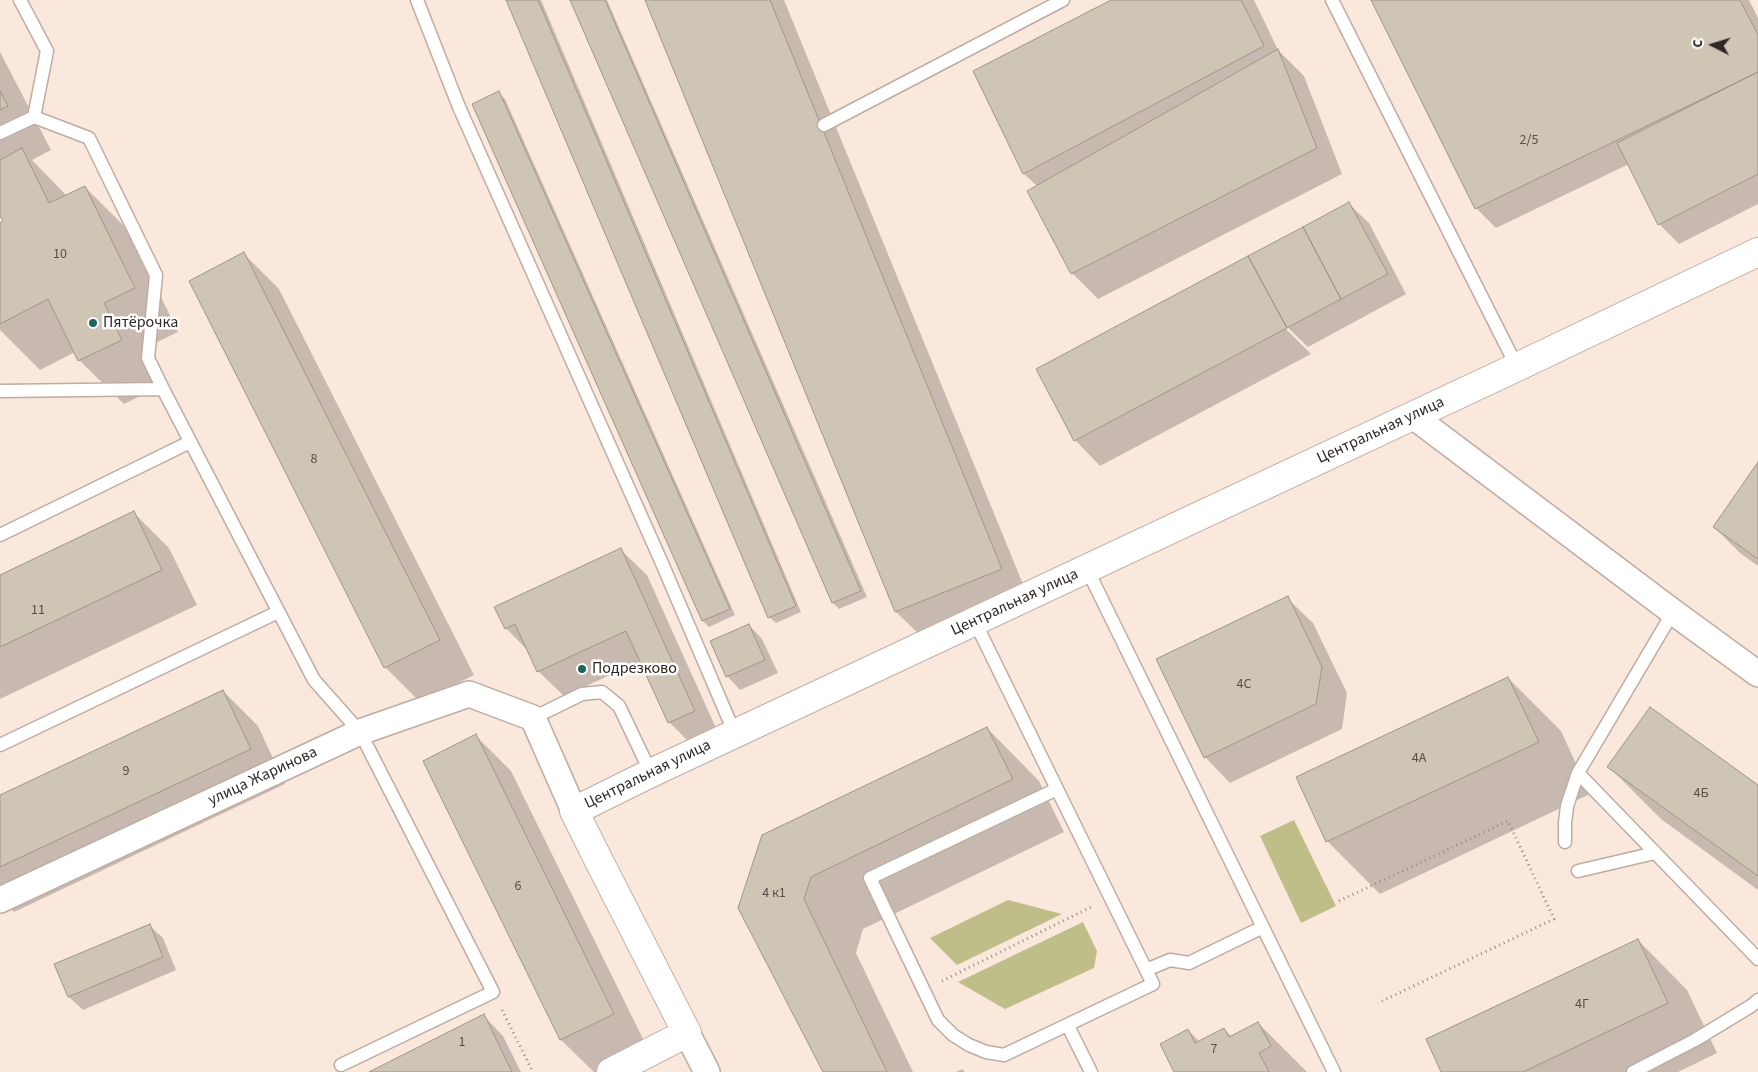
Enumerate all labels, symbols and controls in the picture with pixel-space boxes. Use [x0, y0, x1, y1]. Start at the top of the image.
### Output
north arrow [1688, 20, 1738, 70]
text: С [1688, 39, 1708, 49]
house number: 2/5 [1520, 133, 1538, 149]
house number: 10 [53, 247, 67, 263]
place label: Пятёрочка [103, 313, 178, 333]
marker: Пятёрочка [87, 317, 99, 329]
street label: Центральная улица [1314, 393, 1448, 469]
house number: 8 [311, 452, 317, 468]
street label: Центральная улица [948, 565, 1082, 641]
house number: 11 [31, 603, 45, 619]
place label: Подрезково [592, 659, 677, 679]
marker: Подрезково [576, 663, 588, 675]
house number: 4С [1237, 677, 1251, 693]
street label: Центральная улица [582, 736, 714, 814]
street label: улица Жаринова [205, 743, 321, 811]
house number: 4А [1412, 751, 1426, 767]
house number: 9 [123, 764, 129, 780]
house number: 4Б [1693, 786, 1709, 802]
house number: 6 [515, 879, 521, 895]
house number: 4 к1 [762, 886, 786, 902]
house number: 4Г [1575, 997, 1589, 1013]
house number: 1 [459, 1035, 465, 1051]
house number: 7 [1211, 1042, 1217, 1058]

